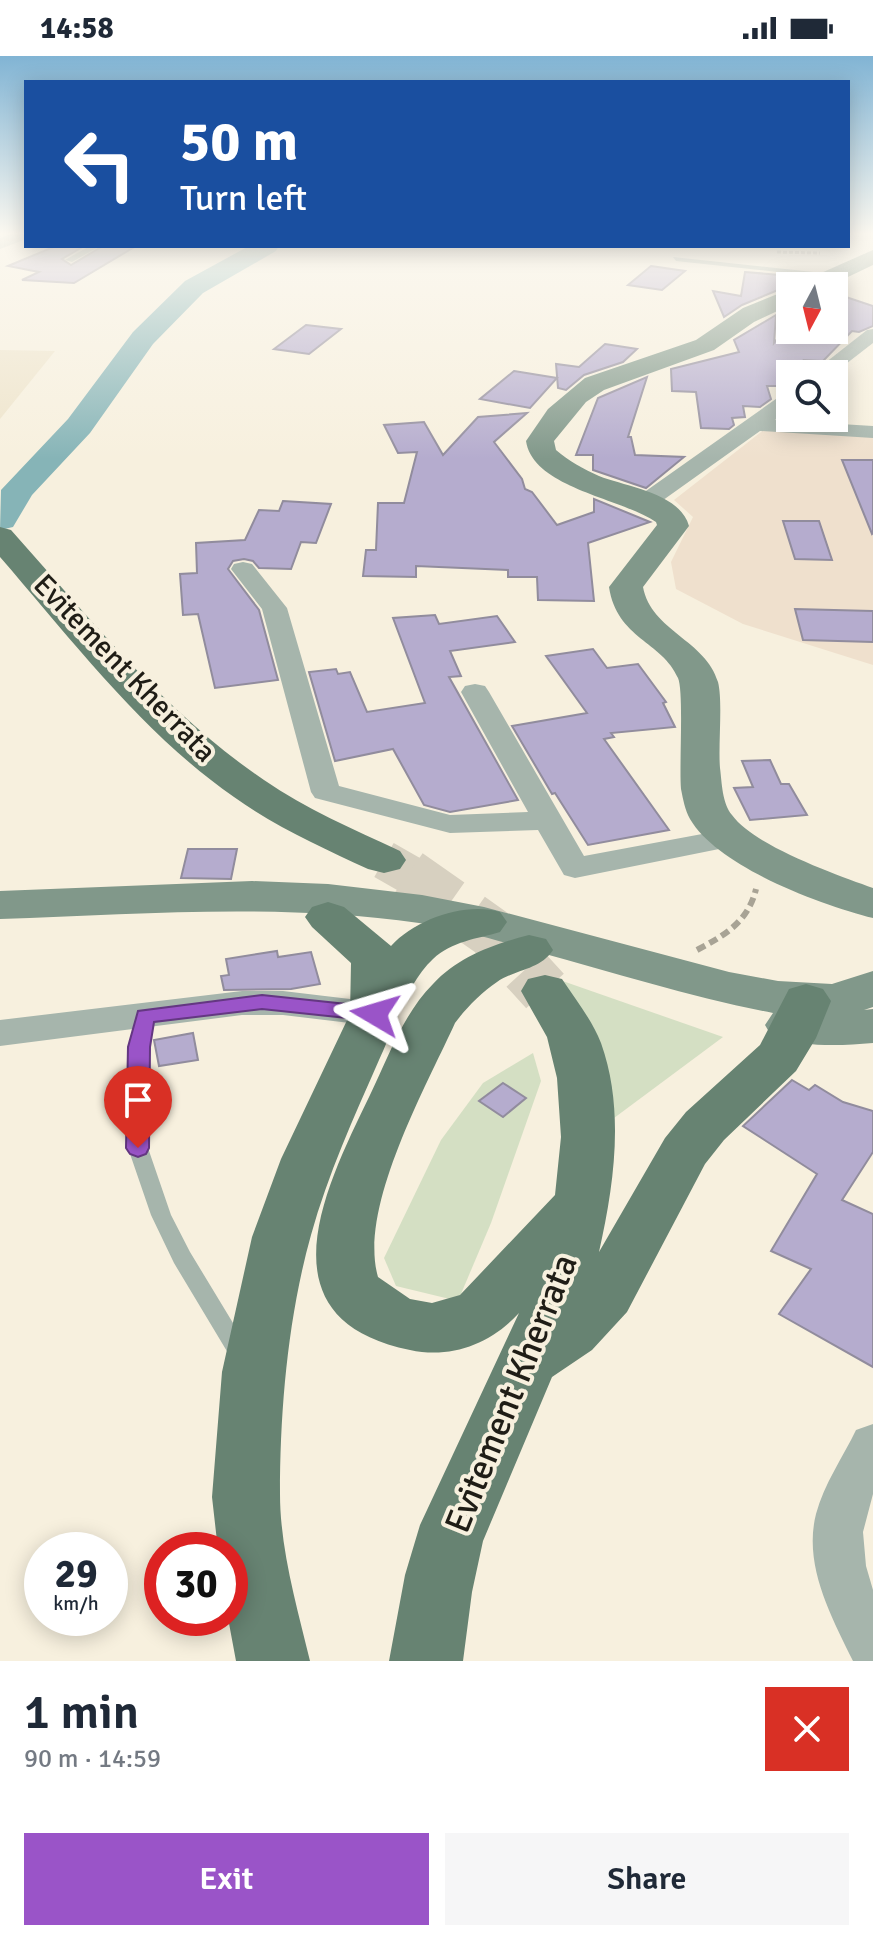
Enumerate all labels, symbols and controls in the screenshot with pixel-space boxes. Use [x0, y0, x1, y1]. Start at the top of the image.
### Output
text: 14:58 [40, 10, 114, 47]
text: 50 m [180, 107, 298, 176]
icon: left [48, 112, 152, 216]
text: Turn left [180, 176, 307, 221]
north arrow [776, 272, 848, 344]
map controls [776, 272, 848, 432]
button: search [776, 360, 848, 432]
street label: Evitement Kherrata [26, 567, 224, 770]
position arrow [333, 972, 417, 1056]
pin [104, 1066, 172, 1148]
icon: arrive [116, 1078, 160, 1122]
street label: Evitement Kherrata [435, 1248, 588, 1539]
speed limit sign: 30 [144, 1532, 248, 1636]
text: 29 [54, 1549, 98, 1599]
text: km/h [53, 1591, 99, 1616]
text: 1 min [24, 1683, 139, 1742]
button: close [765, 1687, 849, 1771]
text: 90 m · 14:59 [24, 1743, 161, 1775]
button: Exit [24, 1833, 429, 1925]
button: Share [445, 1833, 849, 1925]

